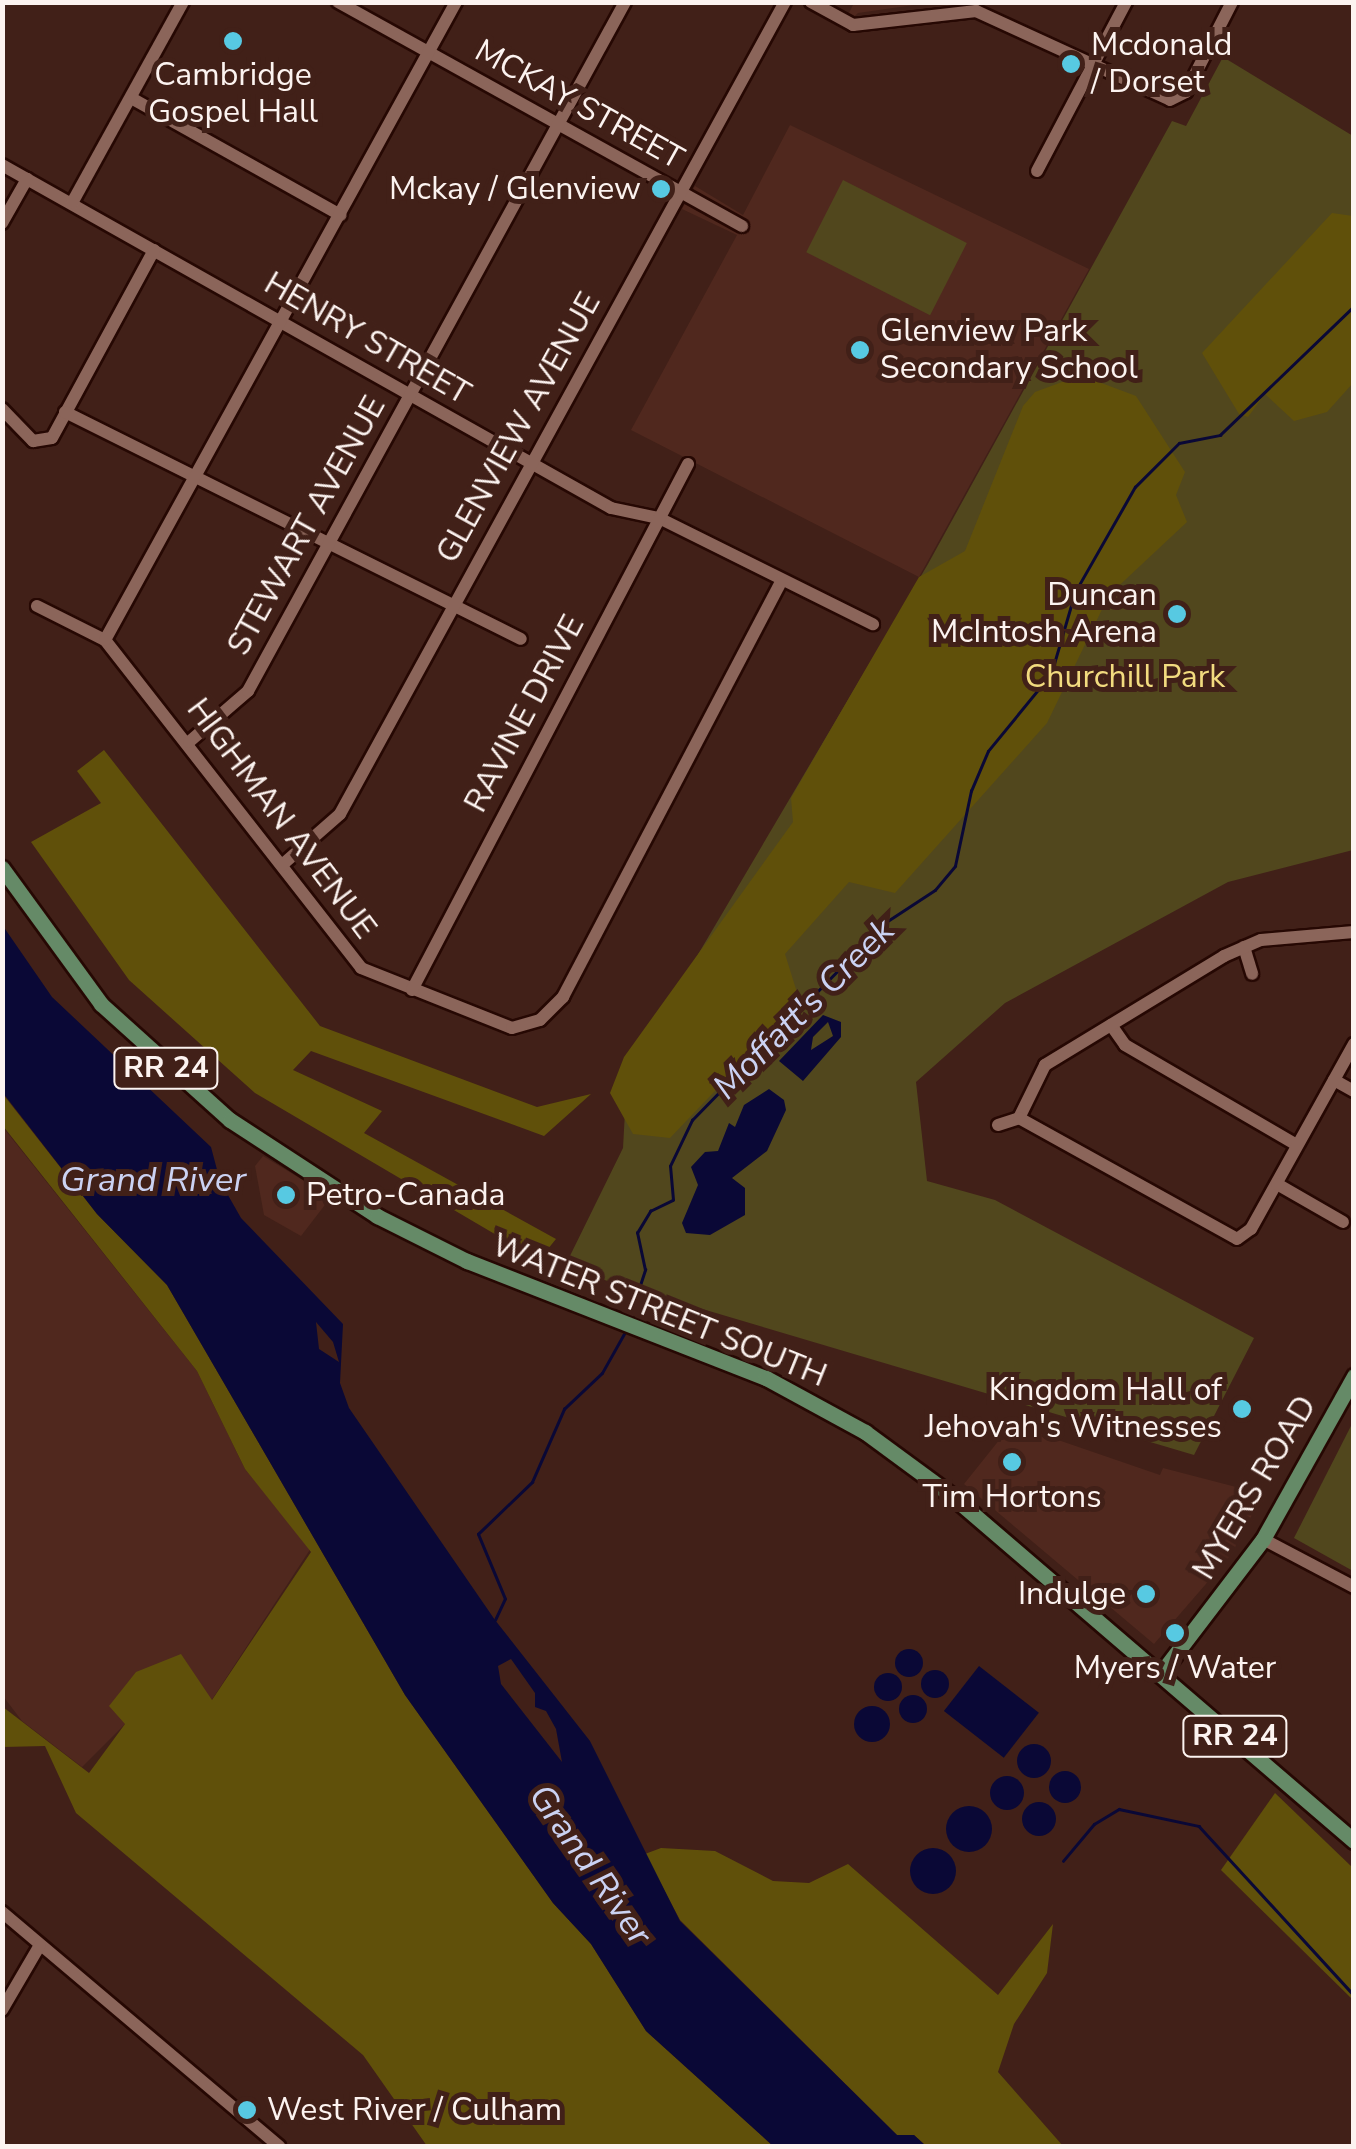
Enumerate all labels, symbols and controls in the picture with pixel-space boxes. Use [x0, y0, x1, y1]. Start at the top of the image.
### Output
place label: Mcdonald / Dorset [1091, 27, 1232, 102]
marker: Cambridge Gospel Hall [222, 30, 244, 52]
street label: MCKAY STREET [468, 32, 690, 178]
marker: Mcdonald / Dorset [1060, 53, 1082, 75]
place label: Cambridge Gospel Hall [148, 57, 318, 132]
place label: Mckay / Glenview [389, 170, 641, 208]
marker: Mckay / Glenview [650, 178, 672, 200]
street label: HENRY STREET [257, 265, 477, 413]
street label: GLENVIEW AVENUE [429, 286, 609, 570]
place label: Glenview Park Secondary School [880, 313, 1138, 388]
marker: Glenview Park Secondary School [849, 339, 871, 361]
street label: STEWART AVENUE [220, 390, 394, 662]
place label: Duncan McIntosh Arena [931, 577, 1157, 652]
marker: Duncan McIntosh Arena [1166, 603, 1188, 625]
street label: RAVINE DRIVE [457, 609, 593, 819]
park label: Churchill Park [1025, 658, 1225, 696]
street label: HIGHMAN AVENUE [178, 691, 384, 947]
water label: Moffatt's Creek [705, 910, 903, 1108]
road number: RR 24 [111, 1043, 221, 1093]
water label: Grand River [60, 1159, 246, 1201]
place label: Petro-Canada [306, 1176, 506, 1214]
marker: Petro-Canada [275, 1184, 297, 1206]
street label: WATER STREET SOUTH [486, 1226, 832, 1396]
place label: Kingdom Hall of Jehovah's Witnesses [925, 1372, 1222, 1447]
street label: MYERS ROAD [1185, 1389, 1325, 1587]
marker: Kingdom Hall of Jehovah's Witnesses [1231, 1398, 1253, 1420]
marker: Tim Hortons [1001, 1451, 1023, 1473]
place label: Tim Hortons [922, 1478, 1102, 1516]
place label: Indulge [1018, 1575, 1126, 1613]
marker: Indulge [1135, 1583, 1157, 1605]
marker: Myers / Water [1164, 1622, 1186, 1644]
place label: Myers / Water [1074, 1649, 1276, 1687]
road number: RR 24 [1180, 1711, 1290, 1761]
water label: Grand River [519, 1777, 661, 1953]
place label: West River / Culham [267, 2091, 562, 2129]
marker: West River / Culham [236, 2099, 258, 2121]

